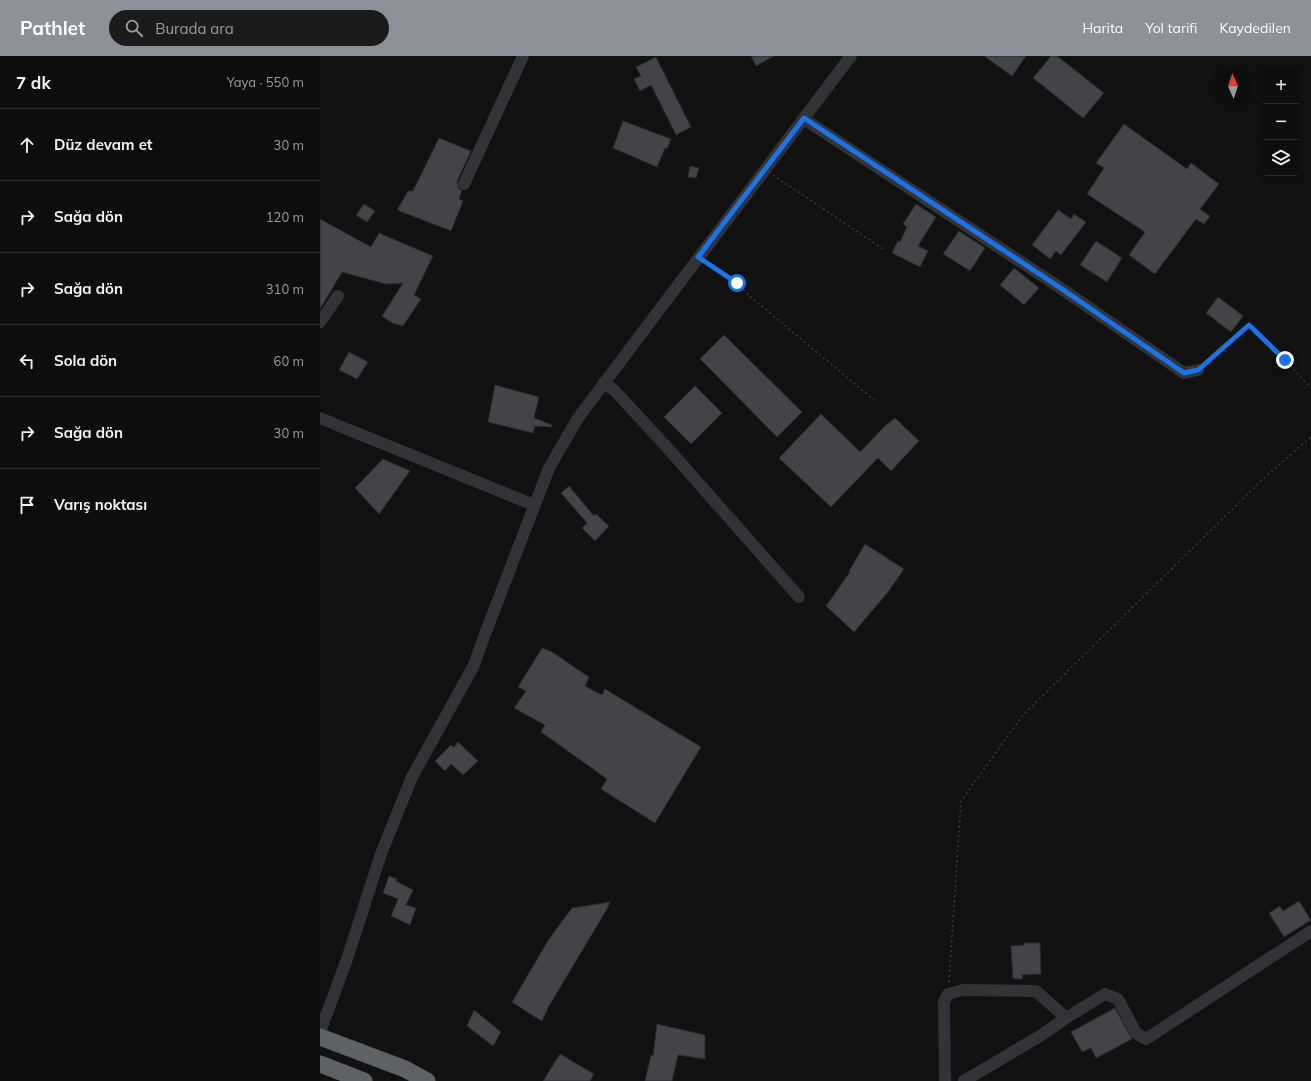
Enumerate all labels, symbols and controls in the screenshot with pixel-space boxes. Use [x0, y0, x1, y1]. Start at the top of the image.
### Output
search box [109, 10, 389, 46]
text: Pathlet [20, 16, 85, 40]
icon: search [123, 17, 145, 39]
text: Burada ara [155, 19, 234, 38]
text: Harita [1082, 19, 1123, 37]
text: Yol tarifi [1145, 19, 1197, 37]
text: Kaydedilen [1219, 19, 1291, 37]
north arrow [1215, 68, 1251, 104]
map controls [1263, 68, 1299, 176]
button: + [1263, 68, 1299, 104]
text: 7 dk [16, 72, 51, 93]
text: Yaya · 550 m [227, 74, 304, 90]
button: − [1263, 104, 1299, 140]
icon: ahead [16, 134, 38, 156]
text: Düz devam et [54, 135, 153, 154]
text: 30 m [274, 137, 304, 153]
button: layers [1263, 140, 1299, 176]
icon: right [16, 206, 38, 228]
text: Sağa dön [54, 207, 123, 226]
text: 120 m [266, 209, 304, 225]
route start [728, 274, 746, 292]
icon: right [16, 278, 38, 300]
text: Sağa dön [54, 279, 123, 298]
text: 310 m [266, 281, 304, 297]
icon: left [16, 350, 38, 372]
text: Sola dön [54, 351, 117, 370]
route end [1276, 351, 1294, 369]
text: 60 m [274, 353, 304, 369]
icon: right [16, 422, 38, 444]
text: Sağa dön [54, 423, 123, 442]
text: 30 m [274, 425, 304, 441]
icon: arrive [16, 494, 38, 516]
text: Varış noktası [54, 495, 147, 514]

